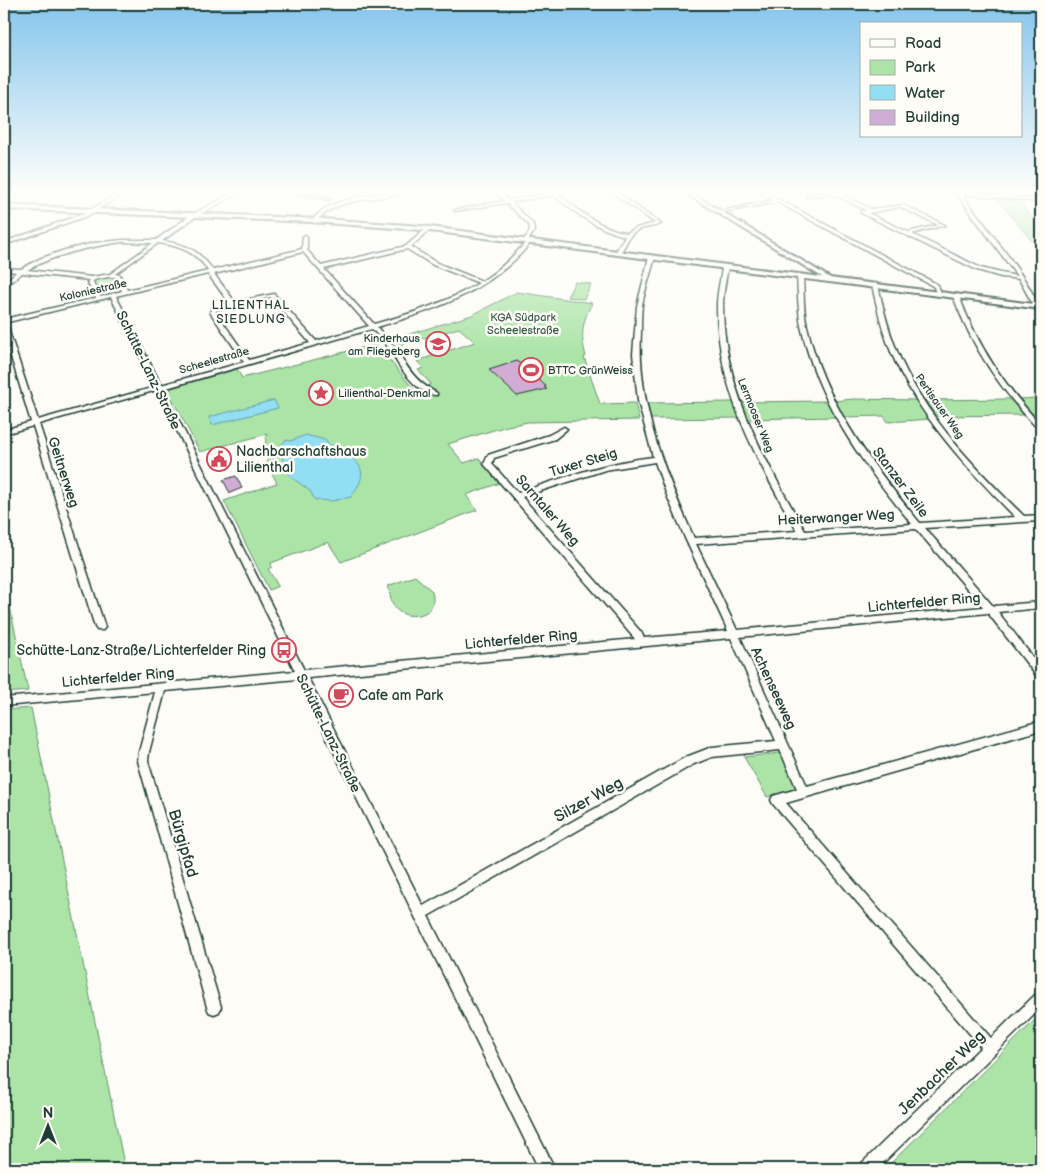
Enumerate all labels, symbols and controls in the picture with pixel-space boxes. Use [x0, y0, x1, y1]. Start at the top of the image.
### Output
legend [860, 22, 1022, 138]
text: Road [905, 34, 941, 53]
text: Park [905, 58, 936, 77]
text: Water [905, 84, 945, 103]
text: Building [905, 108, 960, 127]
street label: Koloniestraße [58, 276, 128, 305]
district label: LILIENTHAL SIEDLUNG [212, 298, 290, 327]
street label: Schütte-Lanz-Straße [112, 308, 185, 432]
park label: KGA Südpark Scheelestraße [487, 311, 559, 337]
school or university icon: Kinderhaus am Fliegeberg [425, 331, 451, 357]
place label: Kinderhaus am Fliegeberg [348, 332, 421, 358]
street label: Scheelestraße [178, 344, 251, 377]
sports icon: BTTC GrünWeiss [518, 357, 544, 383]
place label: BTTC GrünWeiss [548, 364, 633, 377]
street label: Pertisauer Weg [912, 371, 967, 441]
street label: Lermooser Weg [735, 376, 776, 454]
place icon: Lilienthal-Denkmal [308, 380, 334, 406]
place label: Lilienthal-Denkmal [338, 387, 431, 400]
street label: Geitnerweg [44, 435, 83, 510]
place label: Nachbarschaftshaus Lilienthal [236, 443, 367, 476]
street label: Tuxer Steig [547, 444, 619, 481]
street label: Stanzer Zeile [869, 444, 932, 521]
public building icon: Nachbarschaftshaus Lilienthal [206, 446, 232, 472]
street label: Sarntaler Weg [512, 471, 583, 550]
street label: Heiterwanger Weg [777, 506, 895, 529]
street label: Lichterfelder Ring [867, 589, 981, 616]
street label: Lichterfelder Ring [464, 626, 578, 653]
bus stop icon: Schütte-Lanz-Straße/Lichterfelder Ring [271, 637, 297, 663]
place label: Schütte-Lanz-Straße/Lichterfelder Ring [17, 642, 266, 659]
street label: Achenseeweg [747, 644, 800, 732]
street label: Lichterfelder Ring [61, 664, 175, 691]
street label: Schütte-Lanz-Straße [292, 671, 365, 795]
cafe icon: Cafe am Park [328, 682, 354, 708]
place label: Cafe am Park [358, 687, 443, 704]
street label: Silzer Weg [551, 774, 626, 827]
street label: Bürgipfad [164, 807, 201, 880]
street label: Jenbacher Weg [895, 1027, 989, 1119]
north arrow [22, 1100, 72, 1150]
text: N [43, 1105, 53, 1122]

